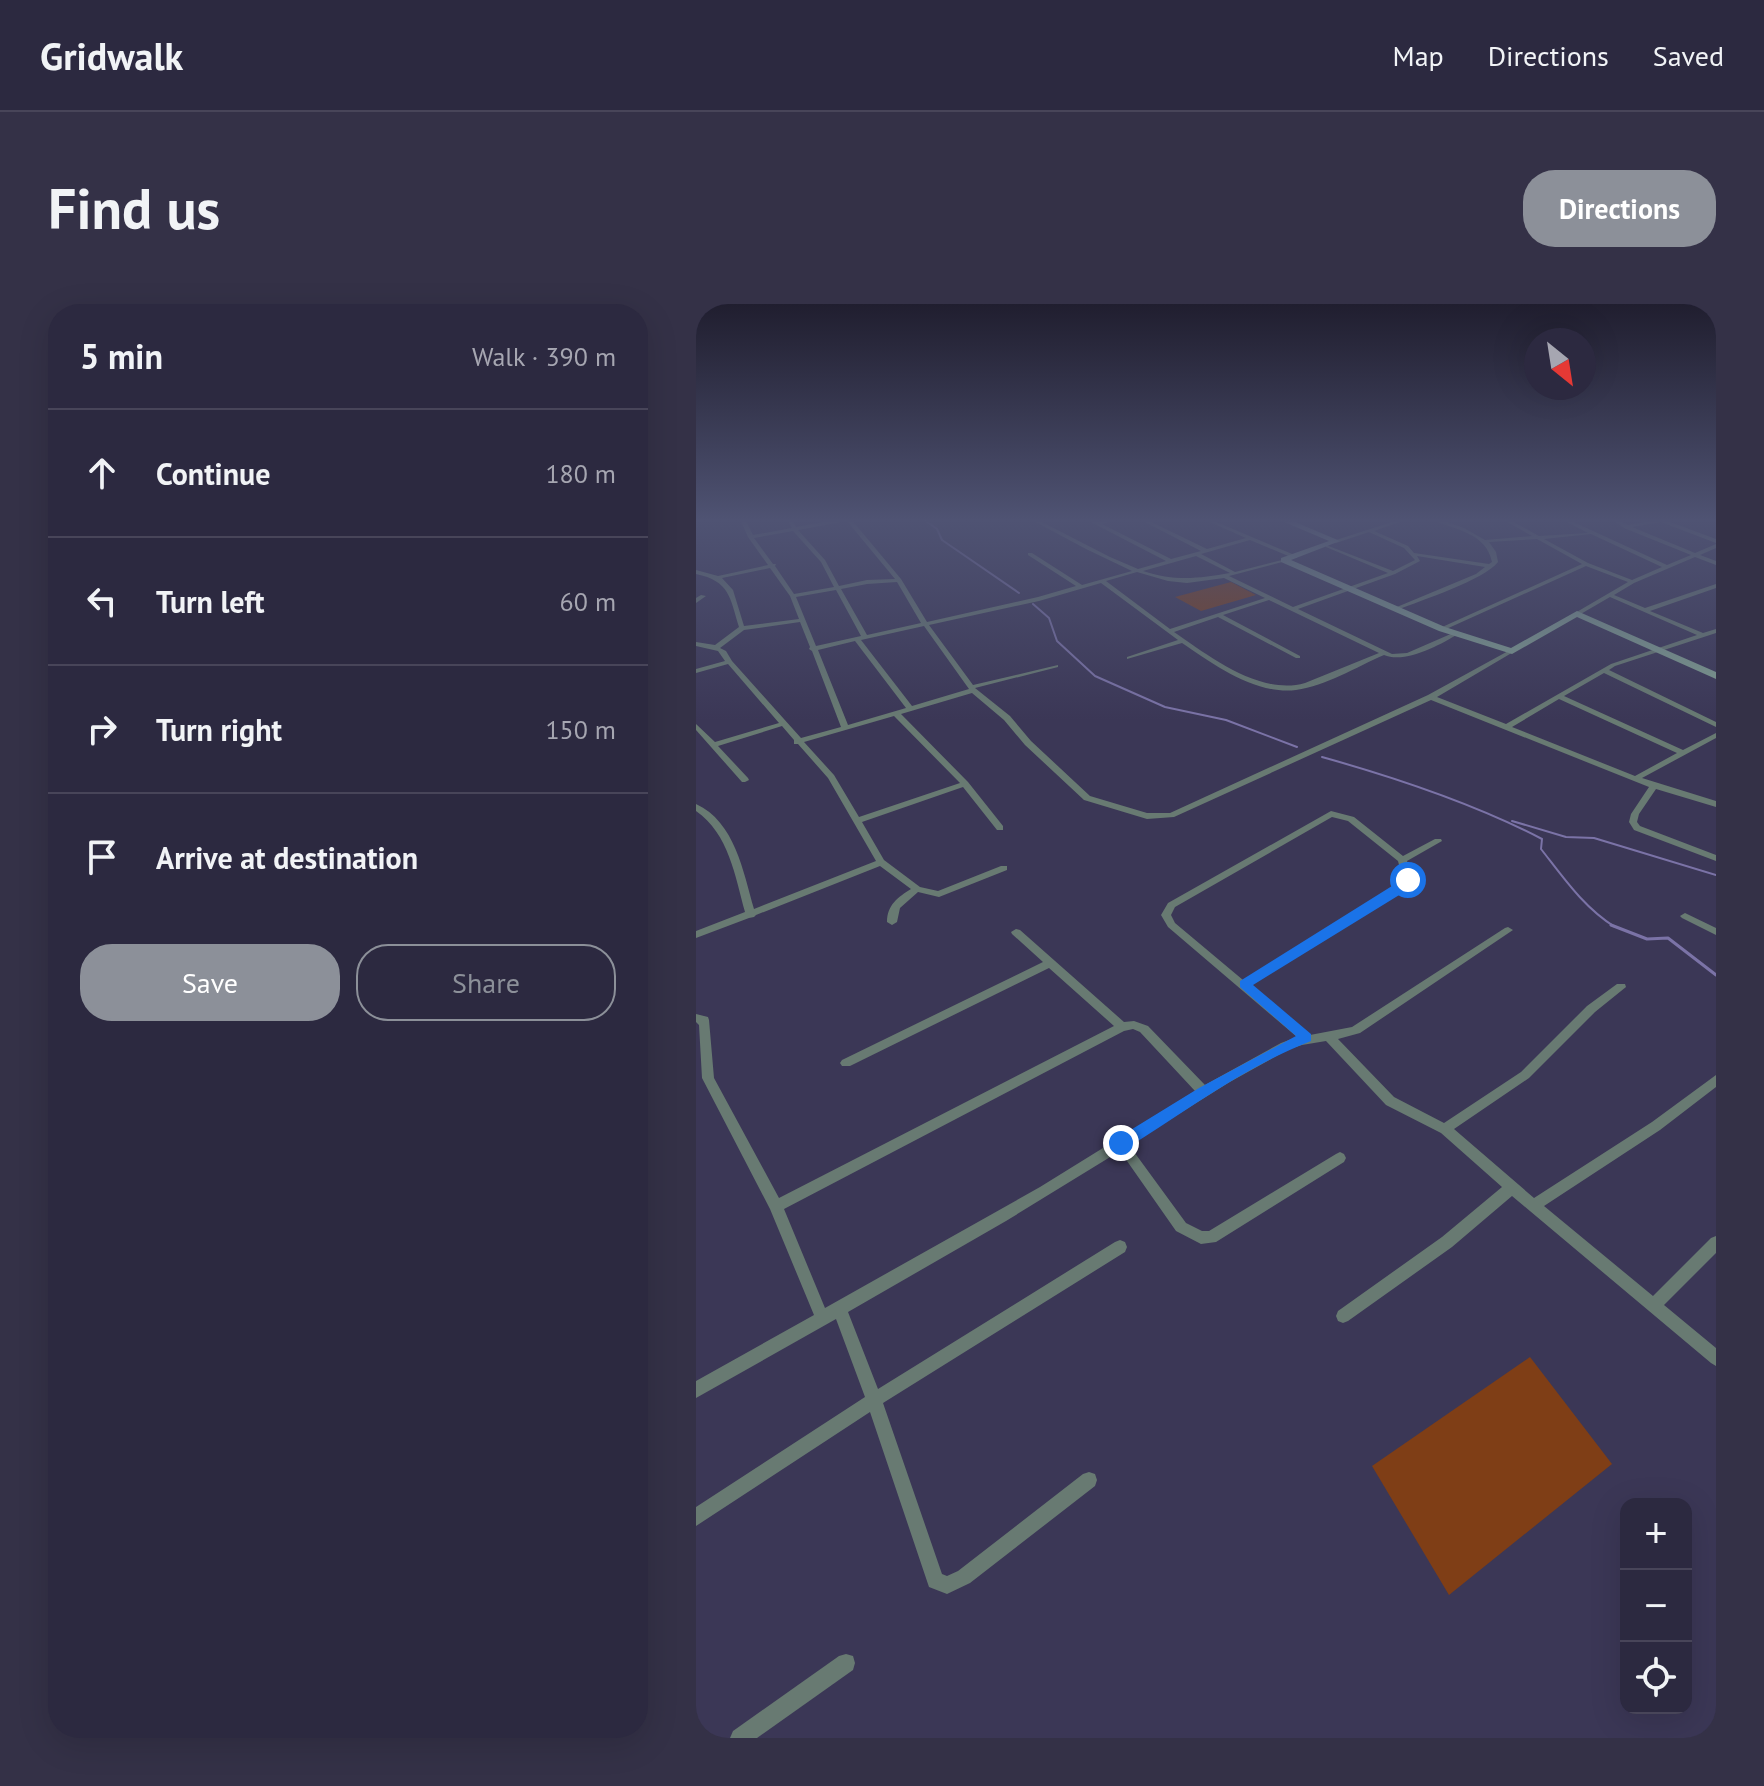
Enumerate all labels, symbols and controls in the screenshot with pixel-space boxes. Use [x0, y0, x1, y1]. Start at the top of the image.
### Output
text: Gridwalk [40, 31, 183, 80]
text: Map [1393, 37, 1444, 74]
text: Directions [1488, 37, 1609, 74]
text: Saved [1653, 37, 1724, 74]
button: Directions [1523, 170, 1716, 247]
text: Find us [48, 172, 220, 244]
north arrow [1524, 328, 1596, 400]
text: 5 min [80, 334, 163, 378]
text: Walk · 390 m [472, 340, 616, 373]
icon: ahead [80, 451, 124, 495]
text: Continue [156, 454, 270, 493]
text: 180 m [545, 457, 616, 490]
icon: left [80, 579, 124, 623]
text: Turn left [156, 582, 264, 621]
text: 60 m [560, 585, 616, 618]
icon: right [80, 707, 124, 751]
text: Turn right [156, 710, 282, 749]
text: 150 m [545, 713, 616, 746]
icon: arrive [80, 835, 124, 879]
text: Arrive at destination [156, 838, 418, 877]
route start [1390, 862, 1426, 898]
button: Save [80, 944, 340, 1021]
button: Share [356, 944, 616, 1021]
route end [1103, 1125, 1139, 1161]
map controls [1620, 1498, 1692, 1714]
button: + [1620, 1498, 1692, 1570]
button: − [1620, 1570, 1692, 1642]
button: locate [1620, 1642, 1692, 1714]

